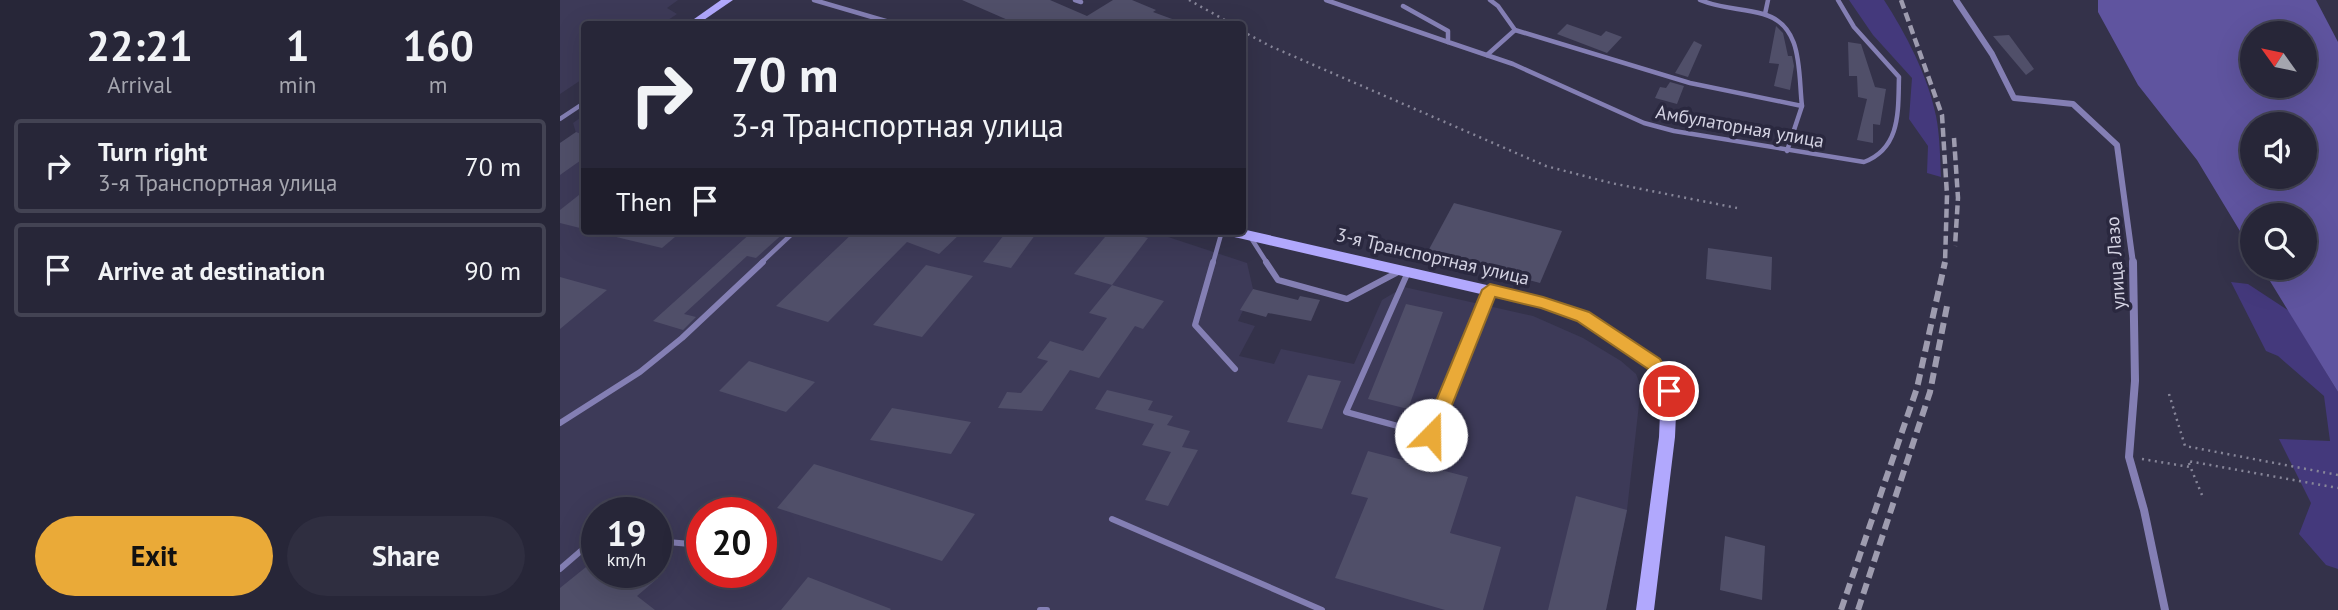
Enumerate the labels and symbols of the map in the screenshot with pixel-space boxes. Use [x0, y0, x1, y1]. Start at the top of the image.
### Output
north arrow [2240, 21, 2317, 98]
street label: Амбулаторная улица [1654, 99, 1826, 153]
street label: улица Лазо [2100, 216, 2130, 310]
street label: 3-я Транспортная улица [1334, 222, 1532, 290]
pin [1639, 361, 1699, 421]
position arrow [1394, 398, 1468, 472]
speed limit sign: 20 [686, 497, 777, 588]

